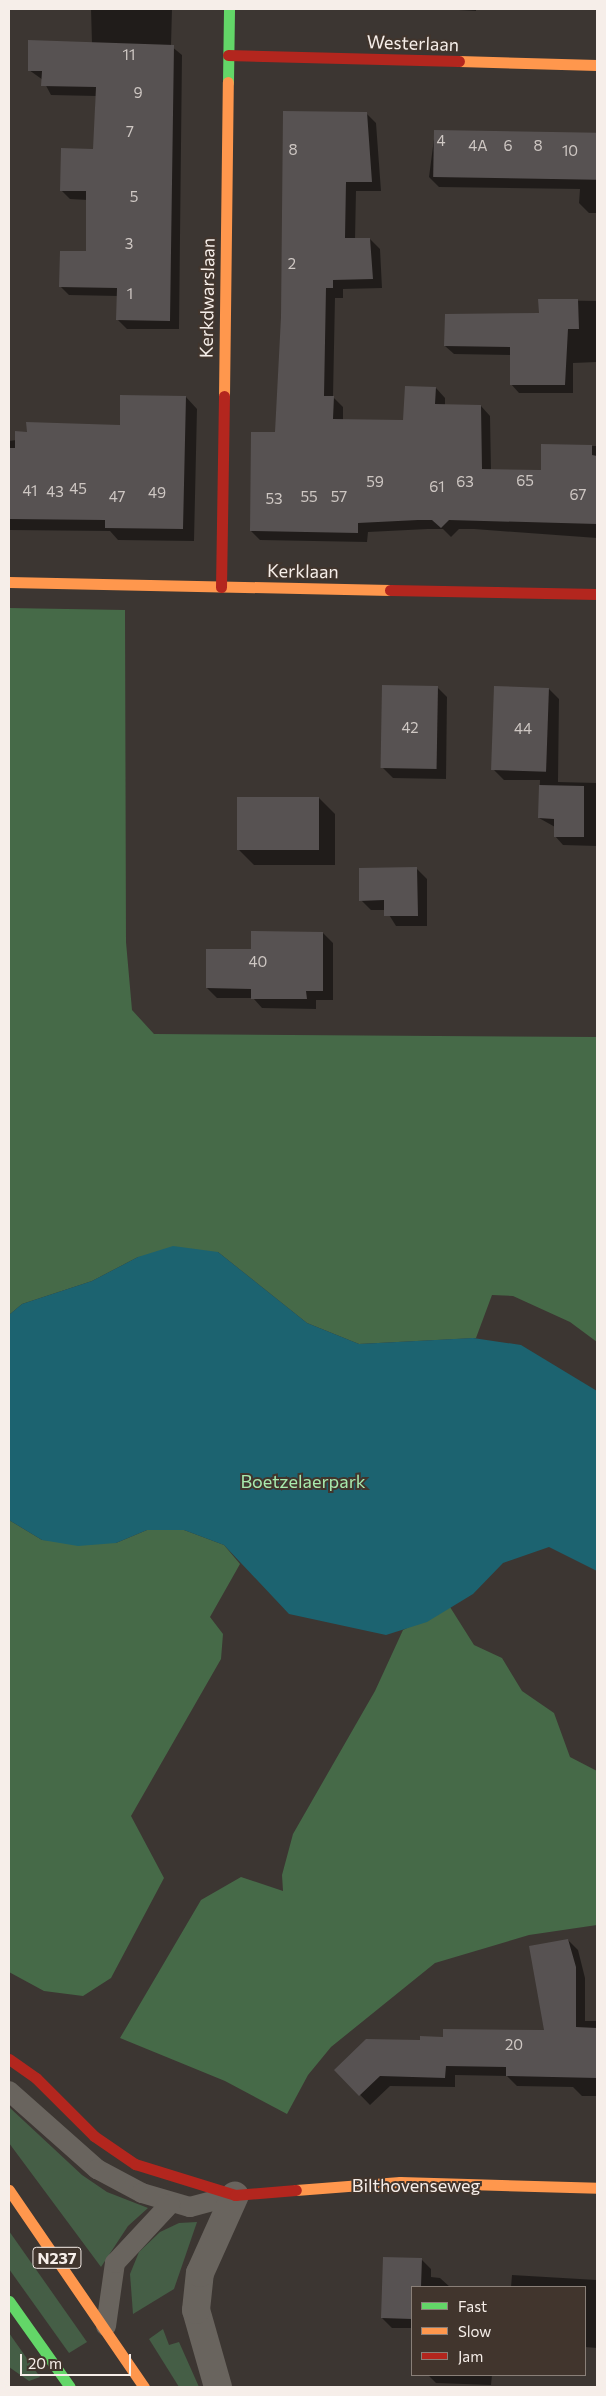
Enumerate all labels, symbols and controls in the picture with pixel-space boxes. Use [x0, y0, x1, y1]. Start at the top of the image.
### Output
street label: Westerlaan [366, 31, 460, 55]
house number: 11 [123, 46, 135, 64]
house number: 9 [133, 84, 143, 102]
house number: 7 [126, 123, 134, 141]
house number: 4 [437, 132, 445, 150]
house number: 4A [468, 137, 488, 155]
house number: 6 [503, 137, 513, 155]
house number: 8 [533, 137, 543, 155]
house number: 8 [288, 141, 298, 159]
house number: 10 [562, 142, 578, 160]
house number: 5 [130, 188, 138, 206]
house number: 3 [125, 235, 133, 253]
street label: Kerkdwarslaan [195, 238, 219, 358]
house number: 2 [288, 255, 296, 273]
house number: 1 [127, 285, 133, 303]
house number: 65 [516, 472, 534, 490]
house number: 59 [366, 473, 384, 491]
house number: 63 [456, 473, 474, 491]
house number: 61 [429, 478, 445, 496]
house number: 45 [69, 480, 87, 498]
house number: 41 [23, 482, 37, 500]
house number: 43 [46, 483, 64, 501]
house number: 49 [148, 484, 166, 502]
house number: 67 [570, 486, 586, 504]
house number: 47 [109, 488, 125, 506]
house number: 55 [300, 488, 318, 506]
house number: 57 [331, 488, 347, 506]
house number: 53 [265, 490, 283, 508]
street label: Kerklaan [267, 560, 339, 582]
house number: 42 [401, 719, 419, 737]
house number: 44 [514, 720, 532, 738]
house number: 40 [249, 953, 267, 971]
park label: Boetzelaerpark [240, 1470, 366, 1492]
house number: 20 [505, 2036, 523, 2054]
street label: Bilthovenseweg [352, 2174, 480, 2196]
road number: N237 [32, 2244, 82, 2272]
legend [411, 2286, 586, 2376]
text: Fast [458, 2297, 487, 2315]
text: Slow [458, 2322, 491, 2340]
scale bar [22, 2344, 134, 2376]
text: Jam [458, 2347, 483, 2365]
text: 20 m [28, 2354, 62, 2372]

